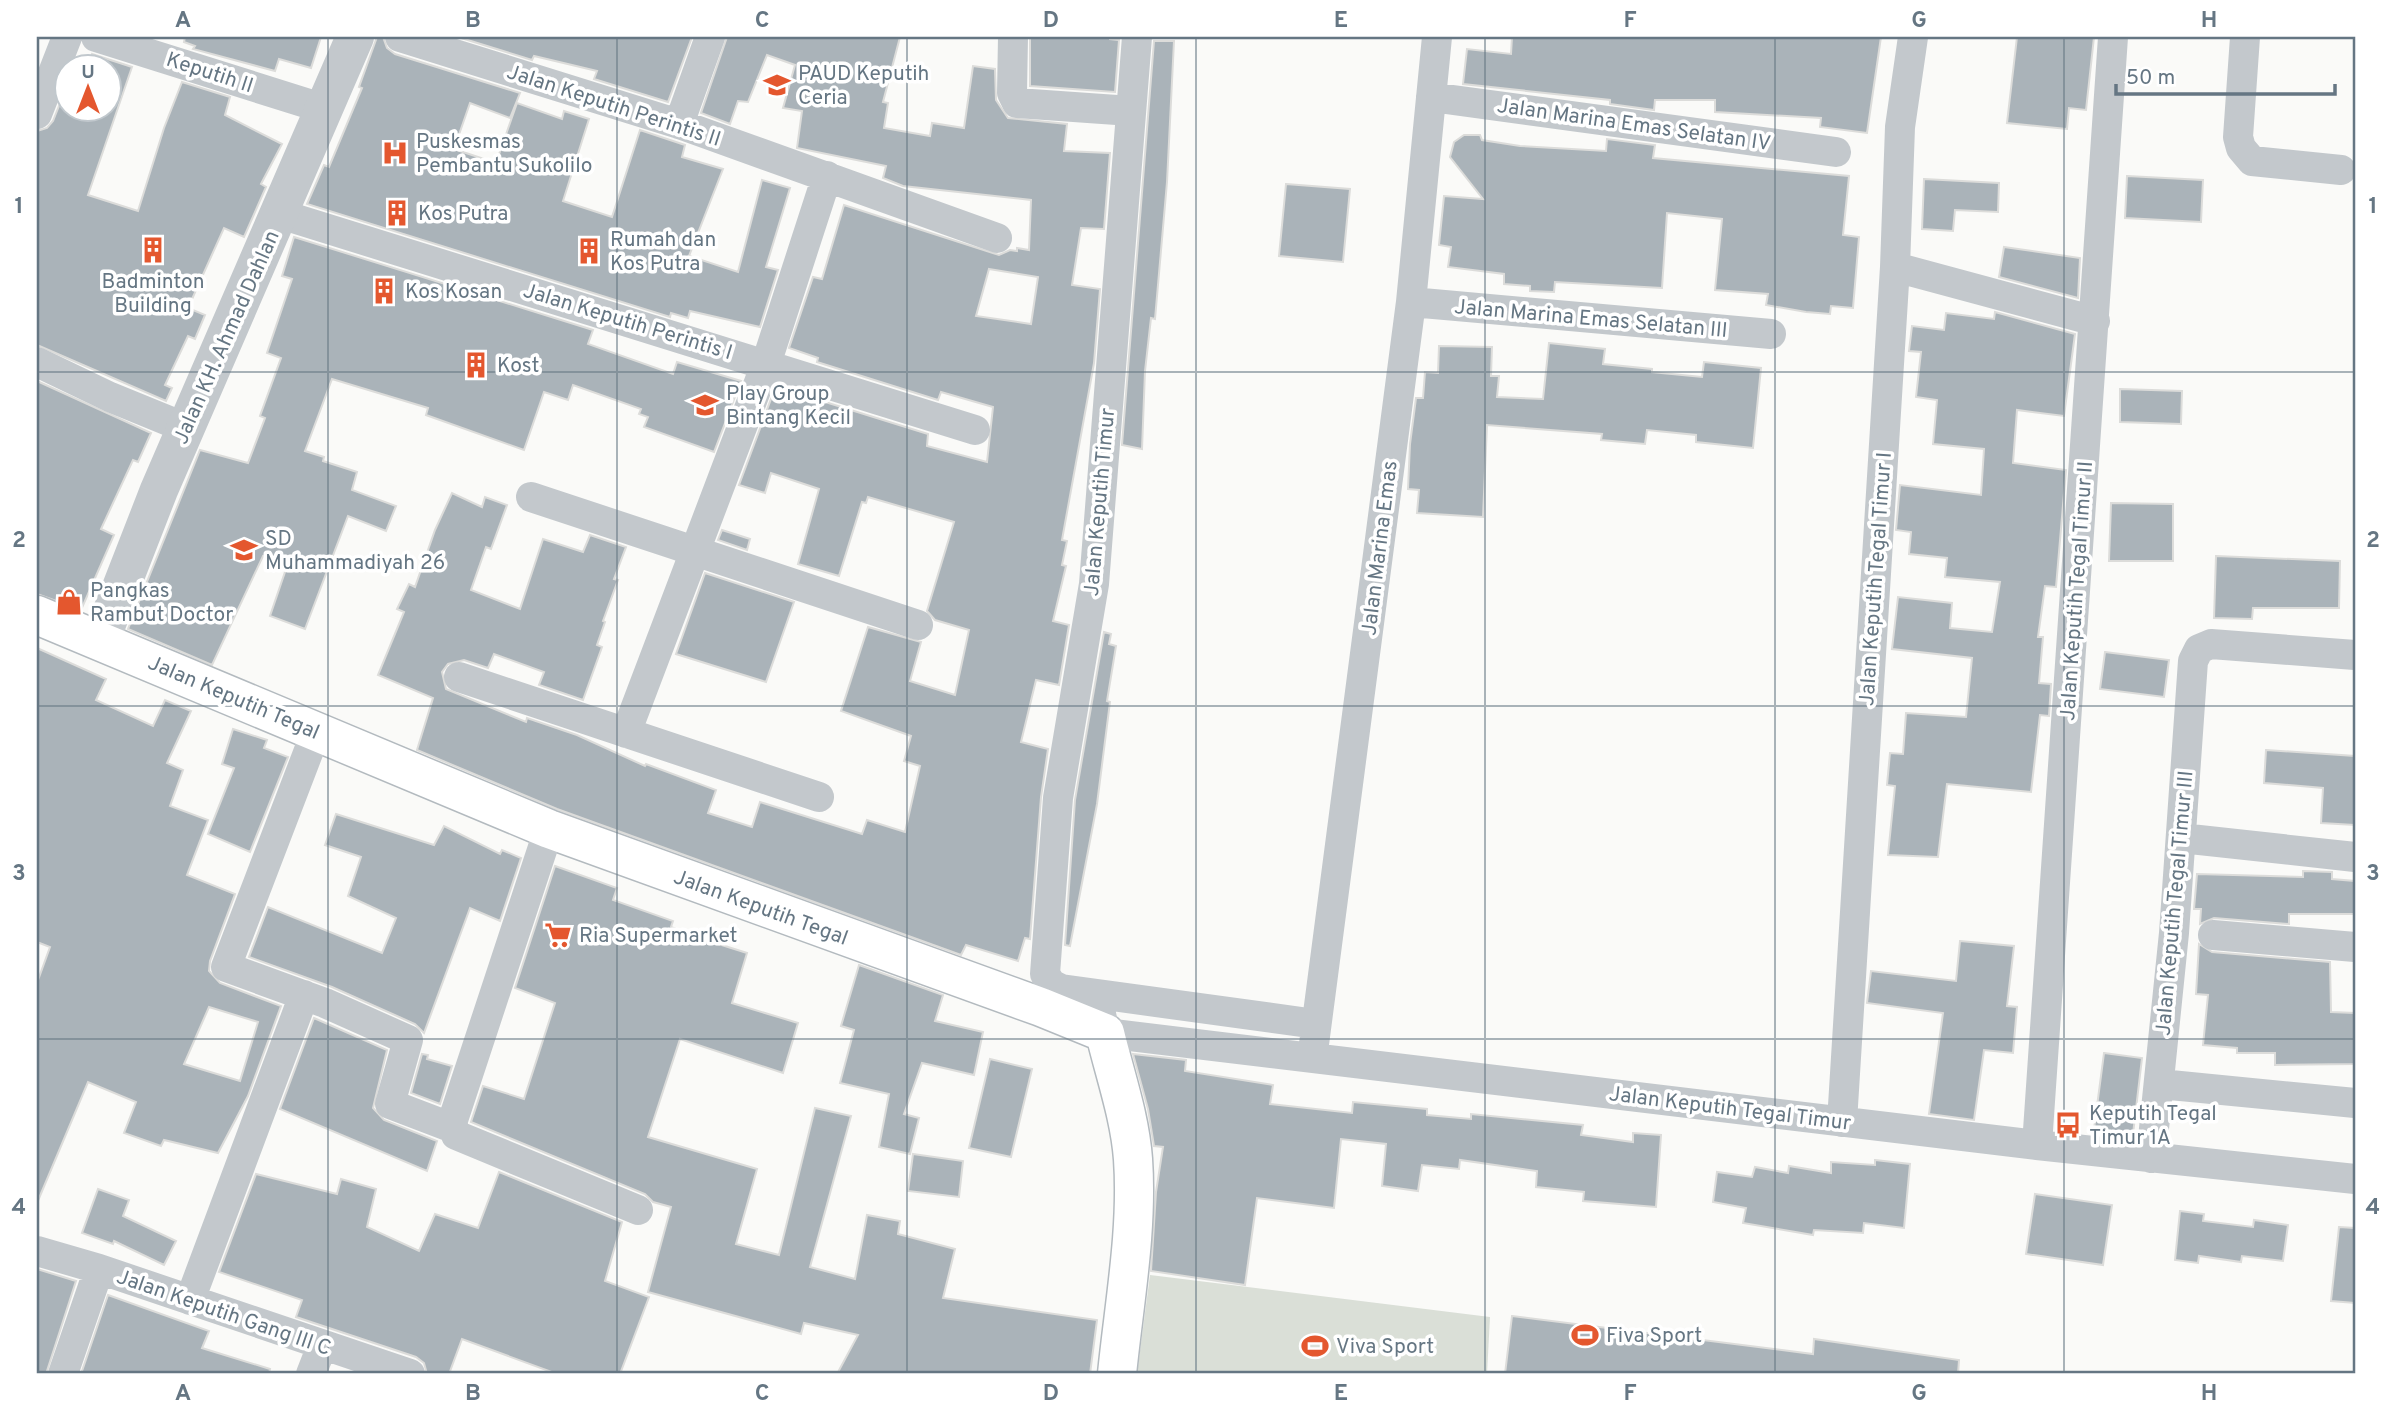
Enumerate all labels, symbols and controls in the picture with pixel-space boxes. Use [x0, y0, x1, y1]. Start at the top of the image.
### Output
text: A [175, 7, 191, 36]
text: B [465, 7, 481, 36]
text: C [755, 7, 769, 36]
text: D [1043, 7, 1059, 36]
text: E [1334, 7, 1348, 36]
text: F [1623, 7, 1637, 36]
text: G [1911, 7, 1927, 36]
text: H [2201, 7, 2217, 36]
street label: Keputih II [163, 47, 256, 100]
north arrow [52, 52, 122, 122]
scale bar [2116, 52, 2334, 96]
street label: Jalan Keputih Perintis II [503, 59, 724, 154]
text: U [81, 61, 95, 85]
place label: PAUD Keputih Ceria [798, 61, 929, 112]
text: 50 m [2126, 65, 2175, 92]
school or university icon: PAUD Keputih Ceria [762, 70, 792, 100]
street label: Jalan Marina Emas Selatan IV [1495, 93, 1772, 158]
place label: Puskesmas Pembantu Sukolilo [416, 129, 592, 180]
hospital icon: Puskesmas Pembantu Sukolilo [380, 138, 410, 168]
text: 1 [14, 193, 24, 222]
text: 1 [2368, 193, 2378, 222]
building icon: Kos Putra [382, 198, 412, 228]
place label: Kos Putra [418, 201, 508, 228]
street label: Jalan KH. Ahmad Dahlan [168, 227, 287, 449]
place label: Rumah dan Kos Putra [610, 227, 716, 278]
building icon: Badminton Building [138, 235, 168, 265]
building icon: Rumah dan Kos Putra [574, 236, 604, 266]
place label: Badminton Building [102, 269, 204, 320]
building icon: Kos Kosan [369, 276, 399, 306]
street label: Jalan Keputih Perintis I [520, 278, 736, 367]
place label: Kos Kosan [405, 279, 502, 306]
street label: Jalan Marina Emas Selatan III [1453, 294, 1729, 345]
building icon: Kost [461, 350, 491, 380]
place label: Kost [497, 353, 539, 380]
place label: Play Group Bintang Kecil [726, 381, 851, 432]
school or university icon: Play Group Bintang Kecil [690, 390, 720, 420]
street label: Jalan Keputih Timur [1079, 407, 1122, 597]
street label: Jalan Keputih Tegal Timur I [1854, 451, 1899, 707]
street label: Jalan Marina Emas [1356, 459, 1405, 637]
street label: Jalan Keputih Tegal Timur II [2055, 460, 2100, 722]
place label: SD Muhammadiyah 26 [265, 526, 445, 577]
text: 2 [12, 527, 26, 556]
text: 2 [2366, 527, 2380, 556]
school or university icon: SD Muhammadiyah 26 [229, 535, 259, 565]
place label: Pangkas Rambut Doctor [90, 578, 233, 629]
shop icon: Pangkas Rambut Doctor [54, 587, 84, 617]
street label: Jalan Keputih Tegal [143, 650, 323, 747]
street label: Jalan Keputih Tegal Timur III [2150, 769, 2201, 1037]
text: 3 [12, 860, 26, 889]
text: 3 [2366, 860, 2380, 889]
street label: Jalan Keputih Tegal [669, 864, 852, 953]
supermarket icon: Ria Supermarket [543, 920, 573, 950]
place label: Ria Supermarket [579, 923, 737, 950]
street label: Jalan Keputih Tegal Timur [1607, 1081, 1852, 1138]
place label: Keputih Tegal Timur 1A [2089, 1101, 2217, 1152]
bus stop icon: Keputih Tegal Timur 1A [2053, 1110, 2083, 1140]
text: 4 [12, 1194, 26, 1223]
text: 4 [2366, 1194, 2380, 1223]
street label: Jalan Keputih Gang III C [113, 1264, 334, 1363]
sports icon: Fiva Sport [1570, 1320, 1600, 1350]
place label: Fiva Sport [1606, 1323, 1702, 1350]
sports icon: Viva Sport [1300, 1331, 1330, 1361]
place label: Viva Sport [1336, 1334, 1434, 1361]
text: A [175, 1380, 191, 1409]
text: B [465, 1380, 481, 1409]
text: C [755, 1380, 769, 1409]
text: D [1043, 1380, 1059, 1409]
text: E [1334, 1380, 1348, 1409]
text: F [1623, 1380, 1637, 1409]
text: G [1911, 1380, 1927, 1409]
text: H [2201, 1380, 2217, 1409]

